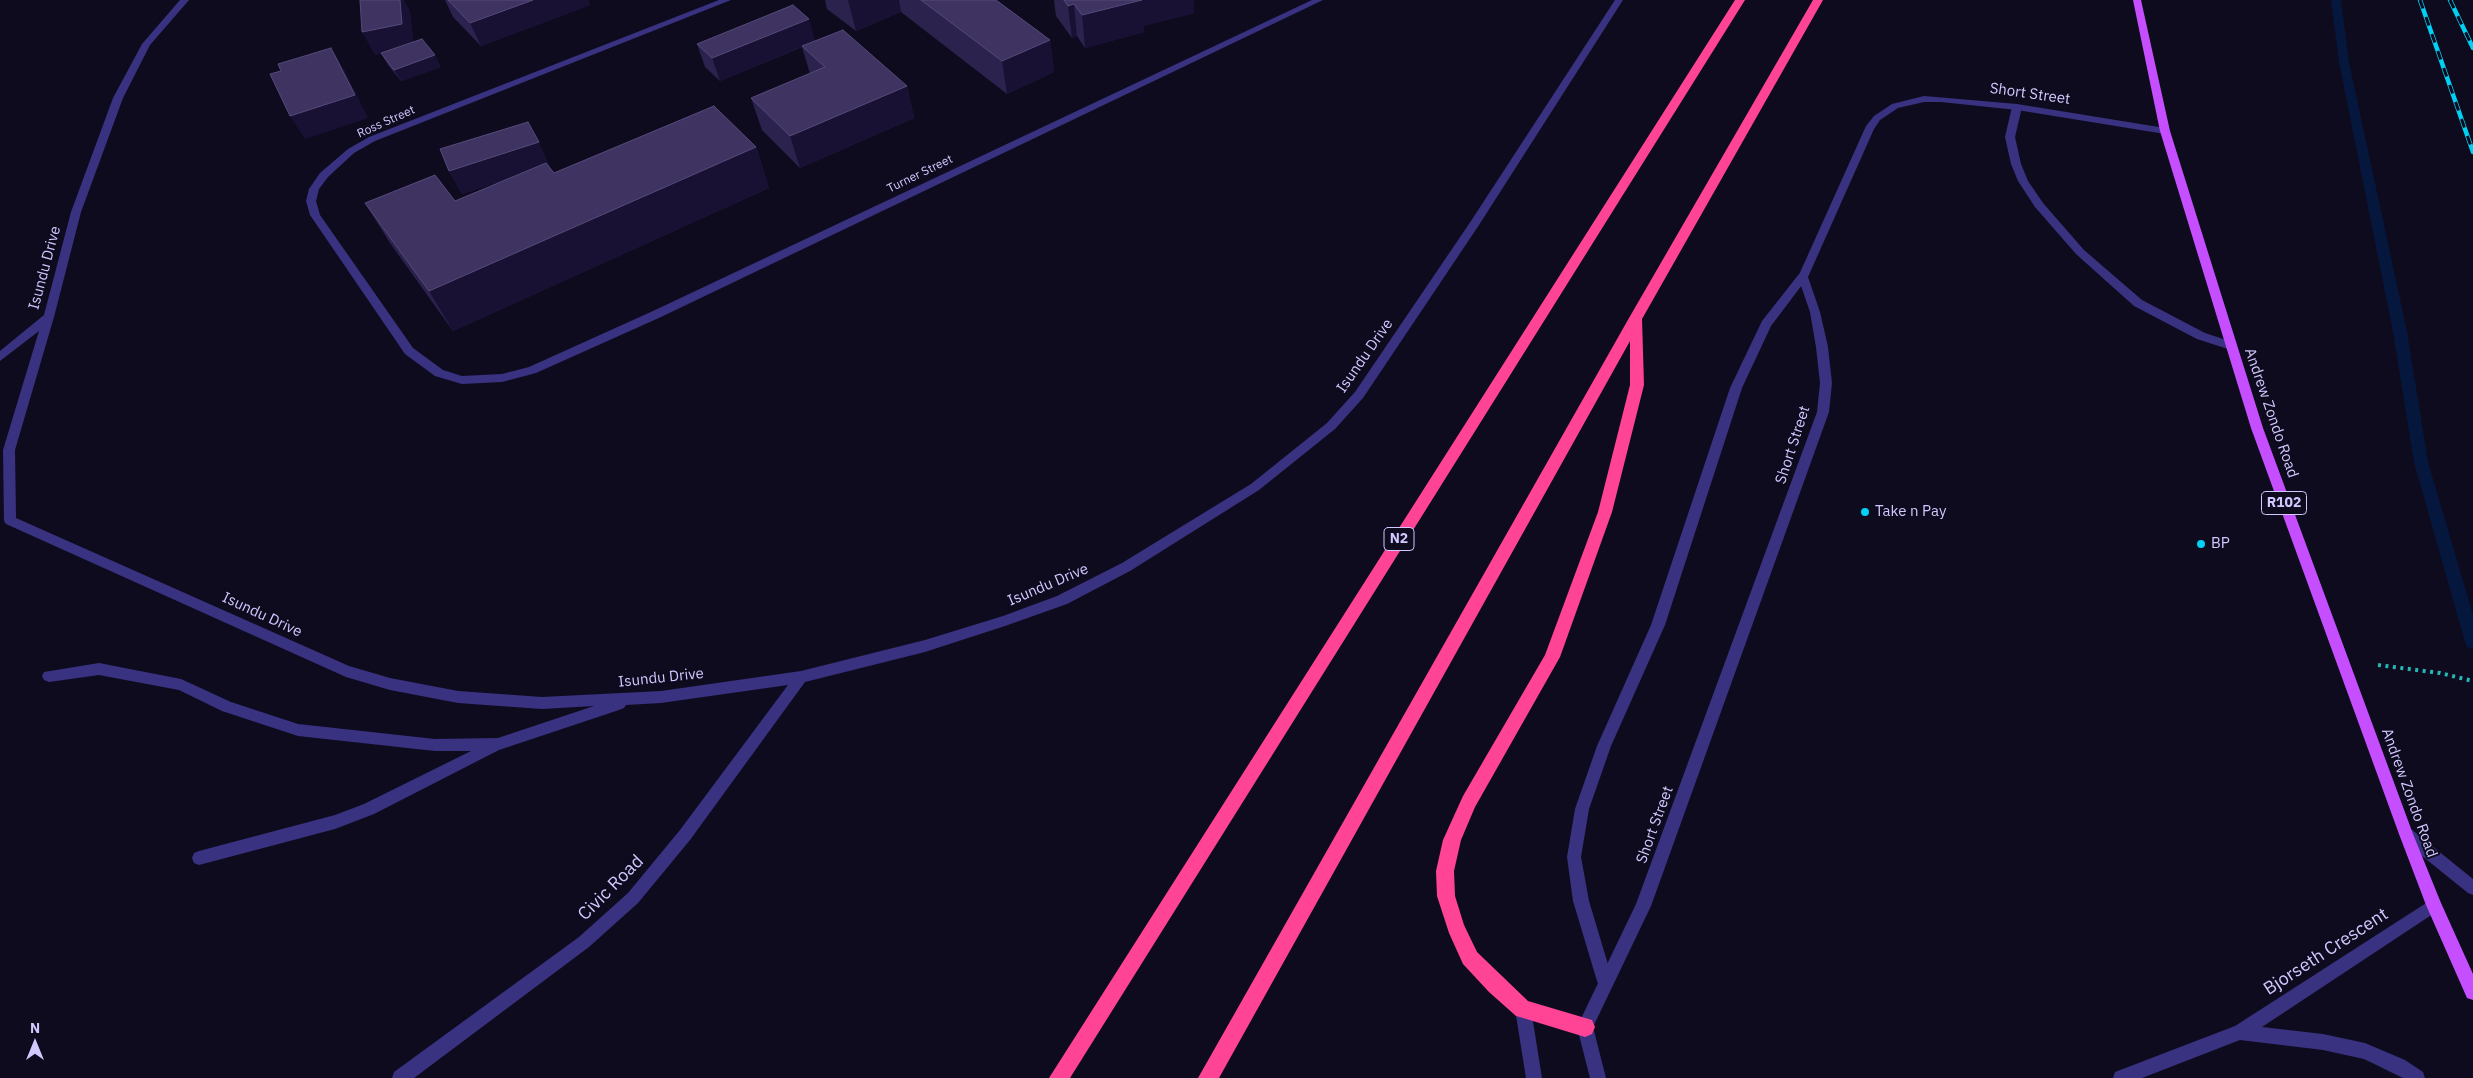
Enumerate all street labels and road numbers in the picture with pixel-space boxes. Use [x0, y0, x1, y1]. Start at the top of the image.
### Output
street label: Short Street [1989, 79, 2071, 109]
street label: Ross Street [355, 103, 417, 141]
street label: Turner Street [885, 152, 955, 196]
street label: Isundu Drive [25, 224, 65, 312]
street label: Isundu Drive [1333, 316, 1397, 396]
street label: Andrew Zondo Road [2240, 346, 2302, 480]
street label: Short Street [1772, 404, 1814, 486]
road number: R102 [2262, 492, 2306, 514]
road number: N2 [1384, 528, 1414, 550]
street label: Isundu Drive [1005, 560, 1091, 610]
street label: Isundu Drive [219, 589, 305, 641]
street label: Isundu Drive [617, 665, 705, 691]
street label: Andrew Zondo Road [2377, 726, 2441, 860]
street label: Short Street [1633, 784, 1677, 866]
street label: Civic Road [574, 851, 648, 925]
street label: Bjorseth Crescent [2260, 904, 2392, 1000]

